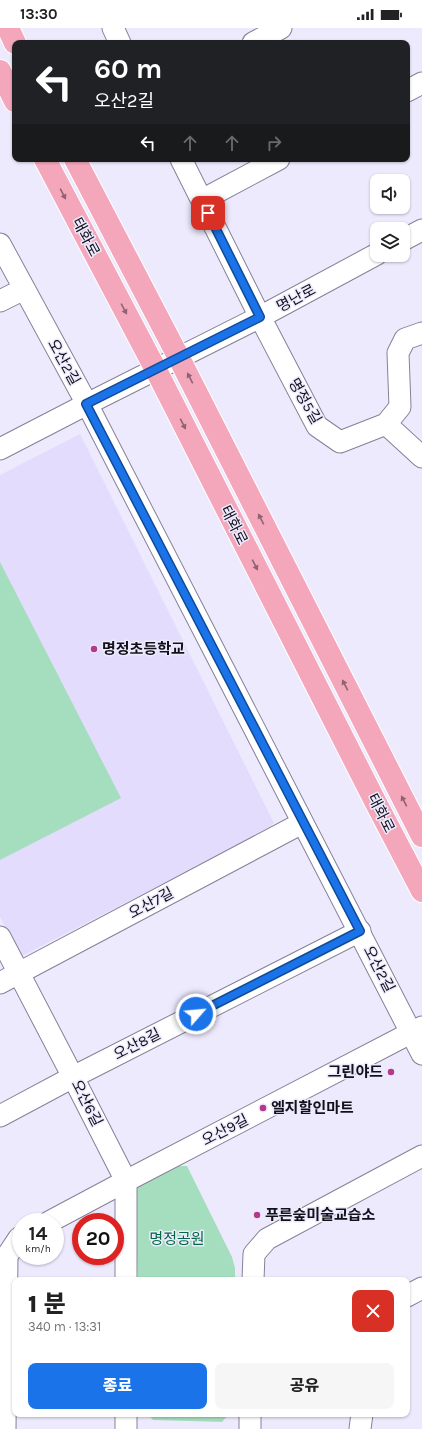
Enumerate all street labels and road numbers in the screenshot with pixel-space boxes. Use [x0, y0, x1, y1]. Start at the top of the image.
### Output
street label: 태화로 [68, 214, 104, 260]
street label: 명난로 [273, 280, 319, 316]
street label: 오산2길 [44, 336, 84, 388]
street label: 명정5길 [285, 375, 325, 427]
street label: 태화로 [217, 502, 251, 548]
street label: 태화로 [364, 790, 398, 836]
street label: 오산7길 [125, 884, 177, 922]
street label: 오산2길 [360, 943, 398, 995]
street label: 오산8길 [110, 1024, 164, 1064]
street label: 오산6길 [68, 1077, 106, 1129]
street label: 오산9길 [199, 1111, 251, 1149]

